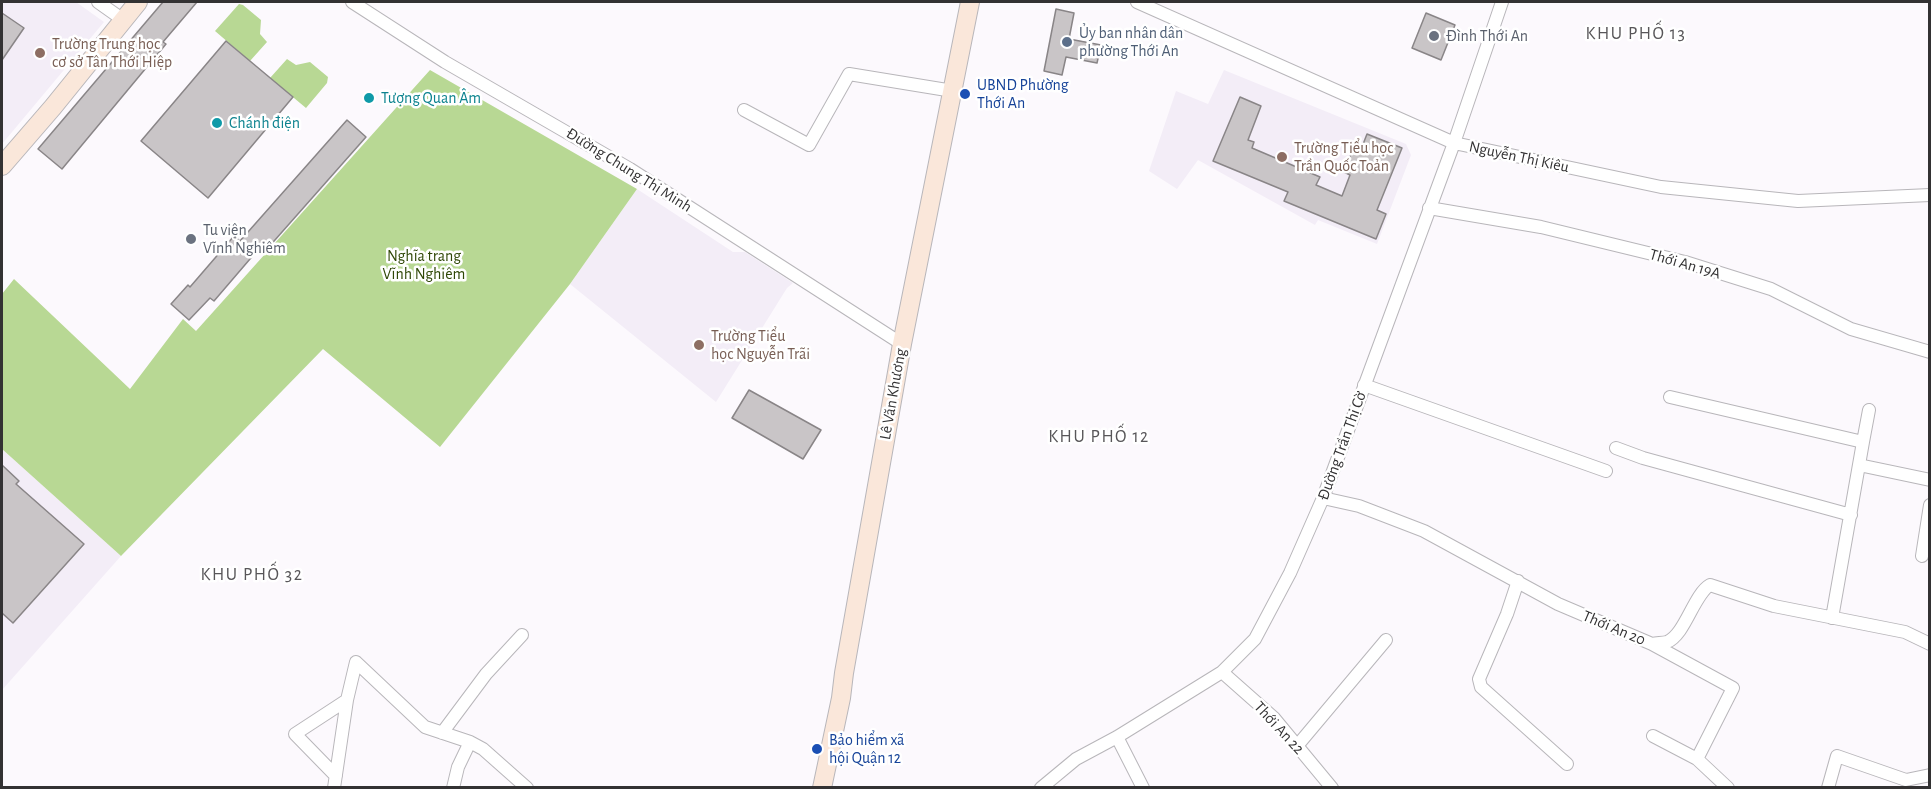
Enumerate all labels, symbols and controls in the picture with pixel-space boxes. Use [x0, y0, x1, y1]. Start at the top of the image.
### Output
place label: Ủy ban nhân dân phường Thới An [1079, 23, 1183, 61]
district label: KHU PHỐ 13 [1586, 23, 1686, 45]
place label: Đình Thới An [1446, 26, 1528, 46]
marker: Đình Thới An [1427, 29, 1441, 43]
place label: Trường Trung học cơ sở Tân Thới Hiệp [52, 34, 172, 72]
marker: Ủy ban nhân dân phường Thới An [1060, 35, 1074, 49]
marker: Trường Trung học cơ sở Tân Thới Hiệp [33, 46, 47, 60]
place label: UBND Phường Thới An [977, 75, 1069, 113]
marker: UBND Phường Thới An [958, 87, 972, 101]
place label: Tượng Quan Âm [381, 88, 481, 108]
marker: Tượng Quan Âm [362, 91, 376, 105]
place label: Chánh điện [229, 113, 300, 133]
marker: Chánh điện [210, 116, 224, 130]
street label: Đường Chung Thị Minh [563, 124, 695, 216]
street label: Nguyễn Thị Kiêu [1467, 137, 1571, 177]
place label: Trường Tiểu học Trần Quốc Toản [1294, 138, 1393, 176]
marker: Trường Tiểu học Trần Quốc Toản [1275, 150, 1289, 164]
place label: Tu viện Vĩnh Nghiêm [203, 220, 286, 258]
marker: Tu viện Vĩnh Nghiêm [184, 232, 198, 246]
street label: Thới An 19A [1647, 245, 1723, 283]
park label: Nghĩa trang Vĩnh Nghiêm [383, 246, 465, 284]
place label: Trường Tiểu học Nguyễn Trãi [711, 326, 810, 364]
marker: Trường Tiểu học Nguyễn Trãi [692, 338, 706, 352]
street label: Lê Văn Khương [876, 347, 910, 441]
street label: Đường Trần Thị Cờ [1313, 389, 1371, 503]
district label: KHU PHỐ 12 [1048, 426, 1150, 448]
district label: KHU PHỐ 32 [201, 564, 303, 586]
street label: Thới An 20 [1580, 606, 1648, 650]
street label: Thới An 22 [1250, 698, 1308, 758]
place label: Bảo hiểm xã hội Quận 12 [829, 730, 905, 768]
marker: Bảo hiểm xã hội Quận 12 [810, 742, 824, 756]

